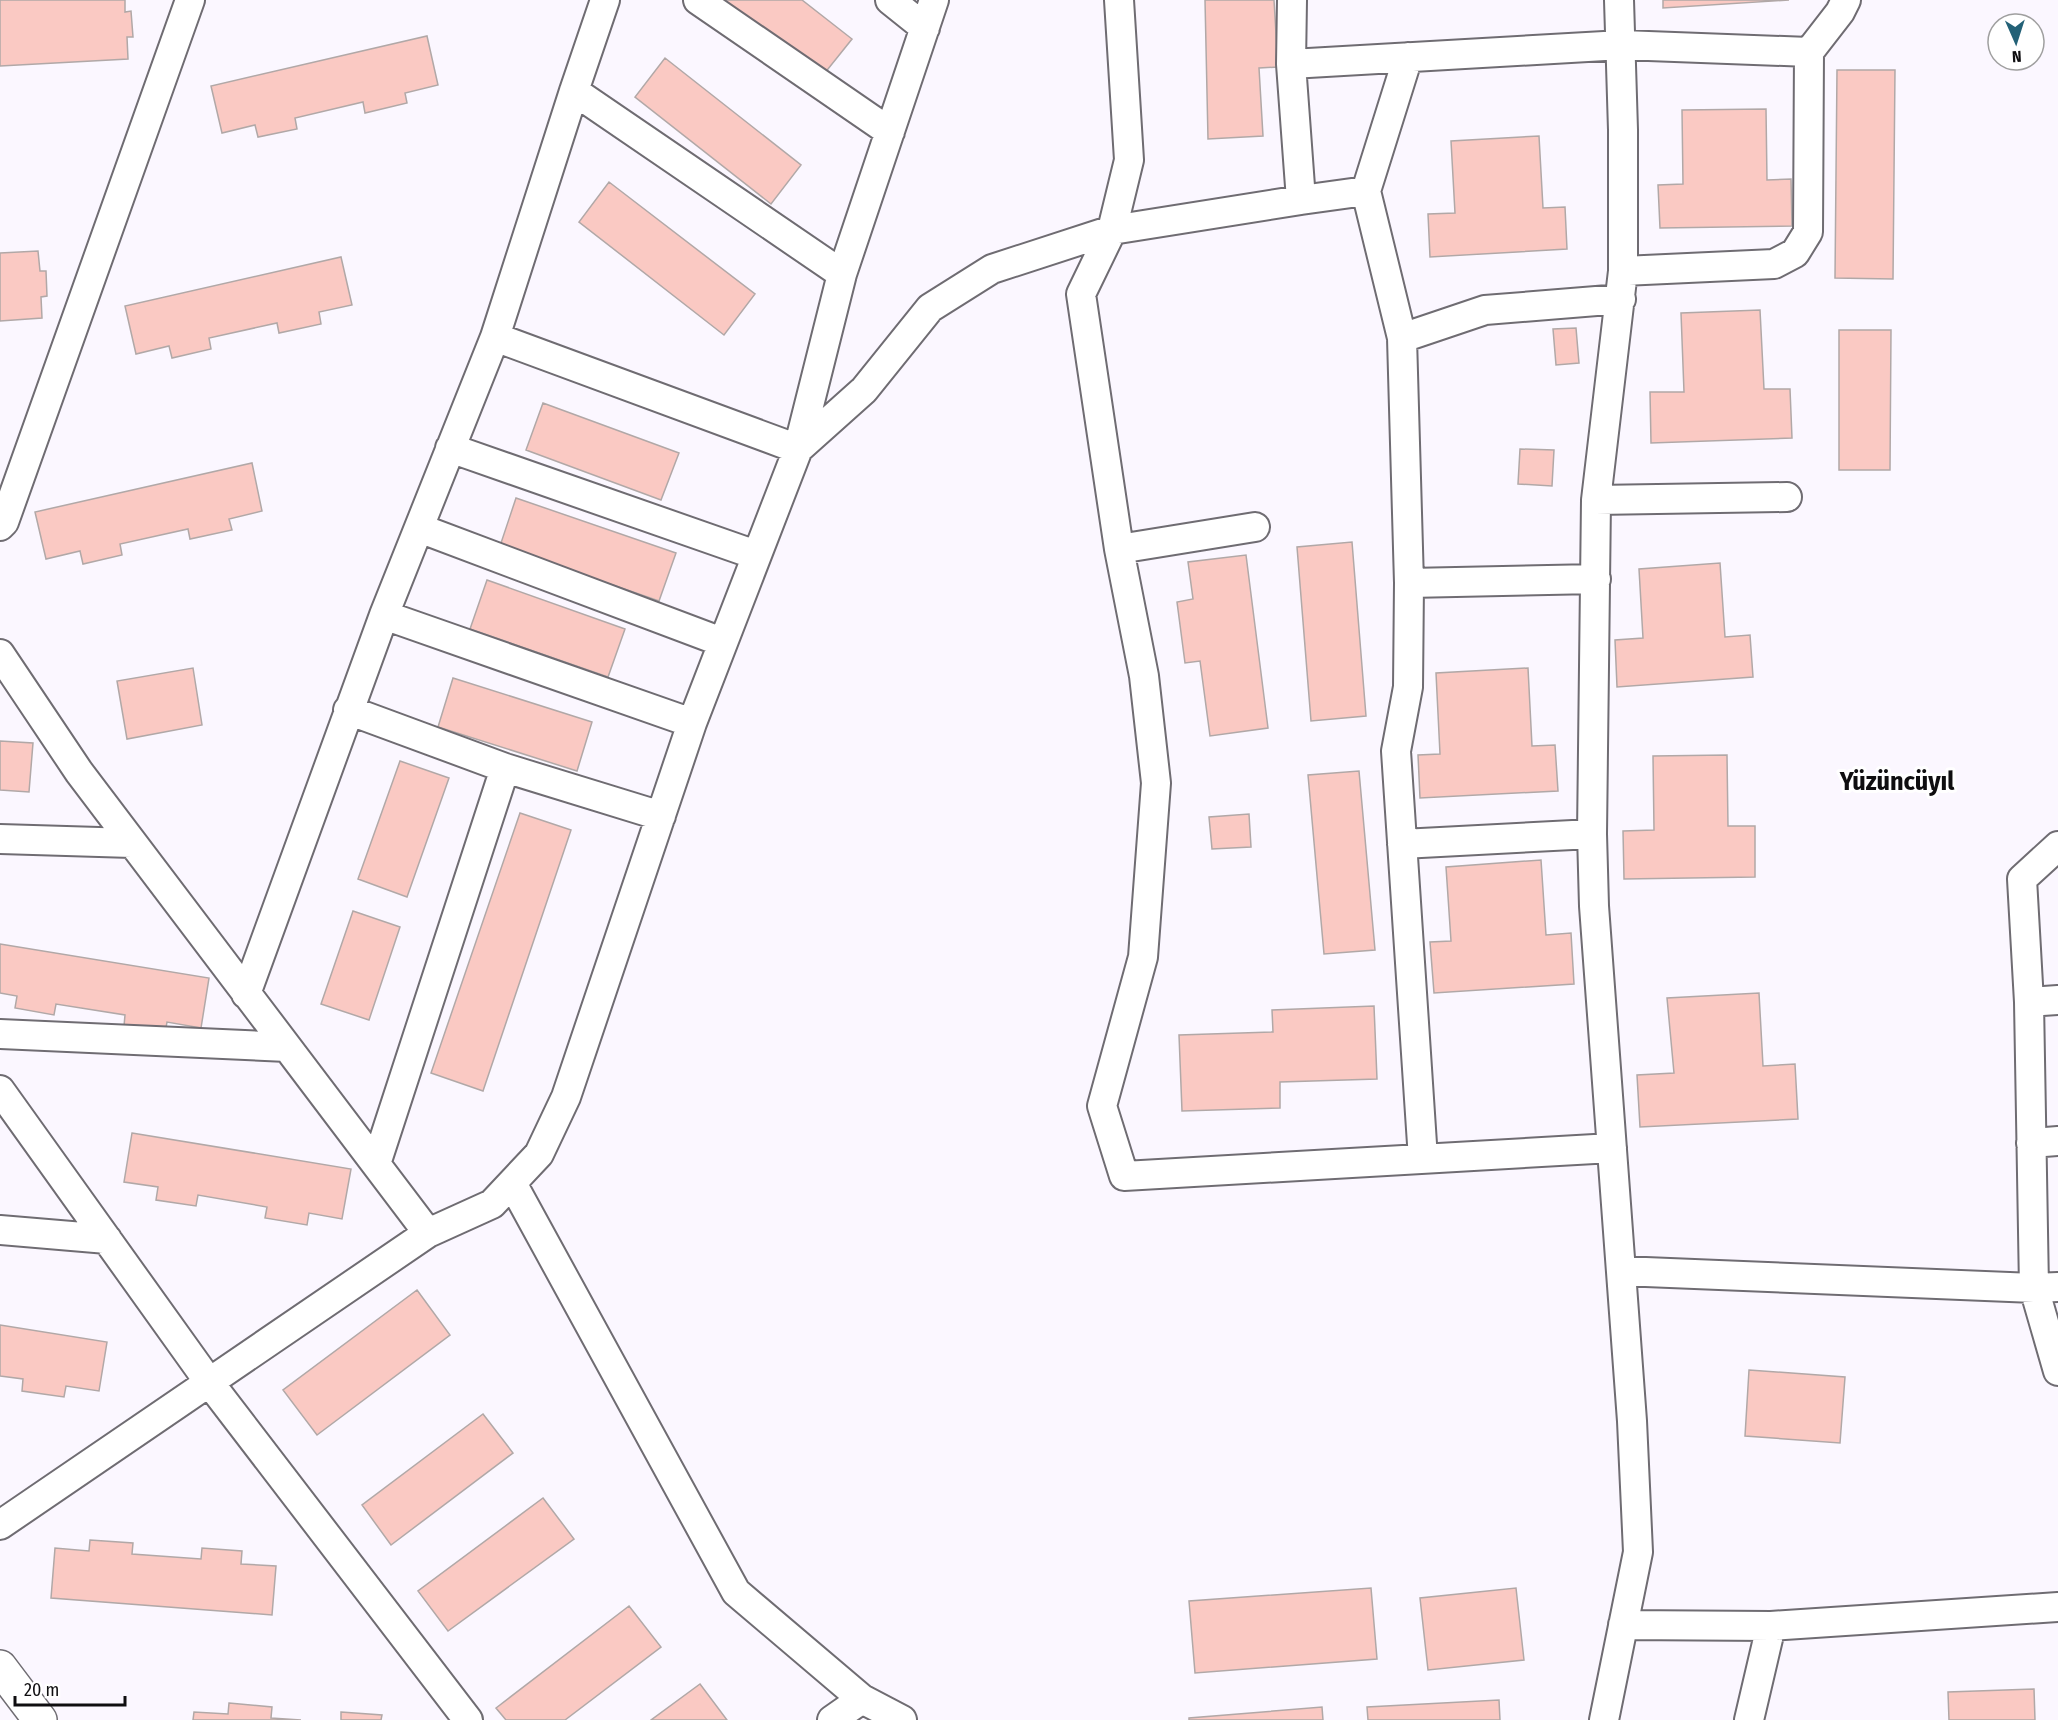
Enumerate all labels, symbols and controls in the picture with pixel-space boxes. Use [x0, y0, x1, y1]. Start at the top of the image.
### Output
north arrow [1986, 12, 2046, 72]
text: N [2011, 47, 2022, 66]
district label: Yüzüncüyıl [1839, 766, 1955, 797]
scale bar [15, 1669, 124, 1707]
text: 20 m [24, 1679, 59, 1701]

